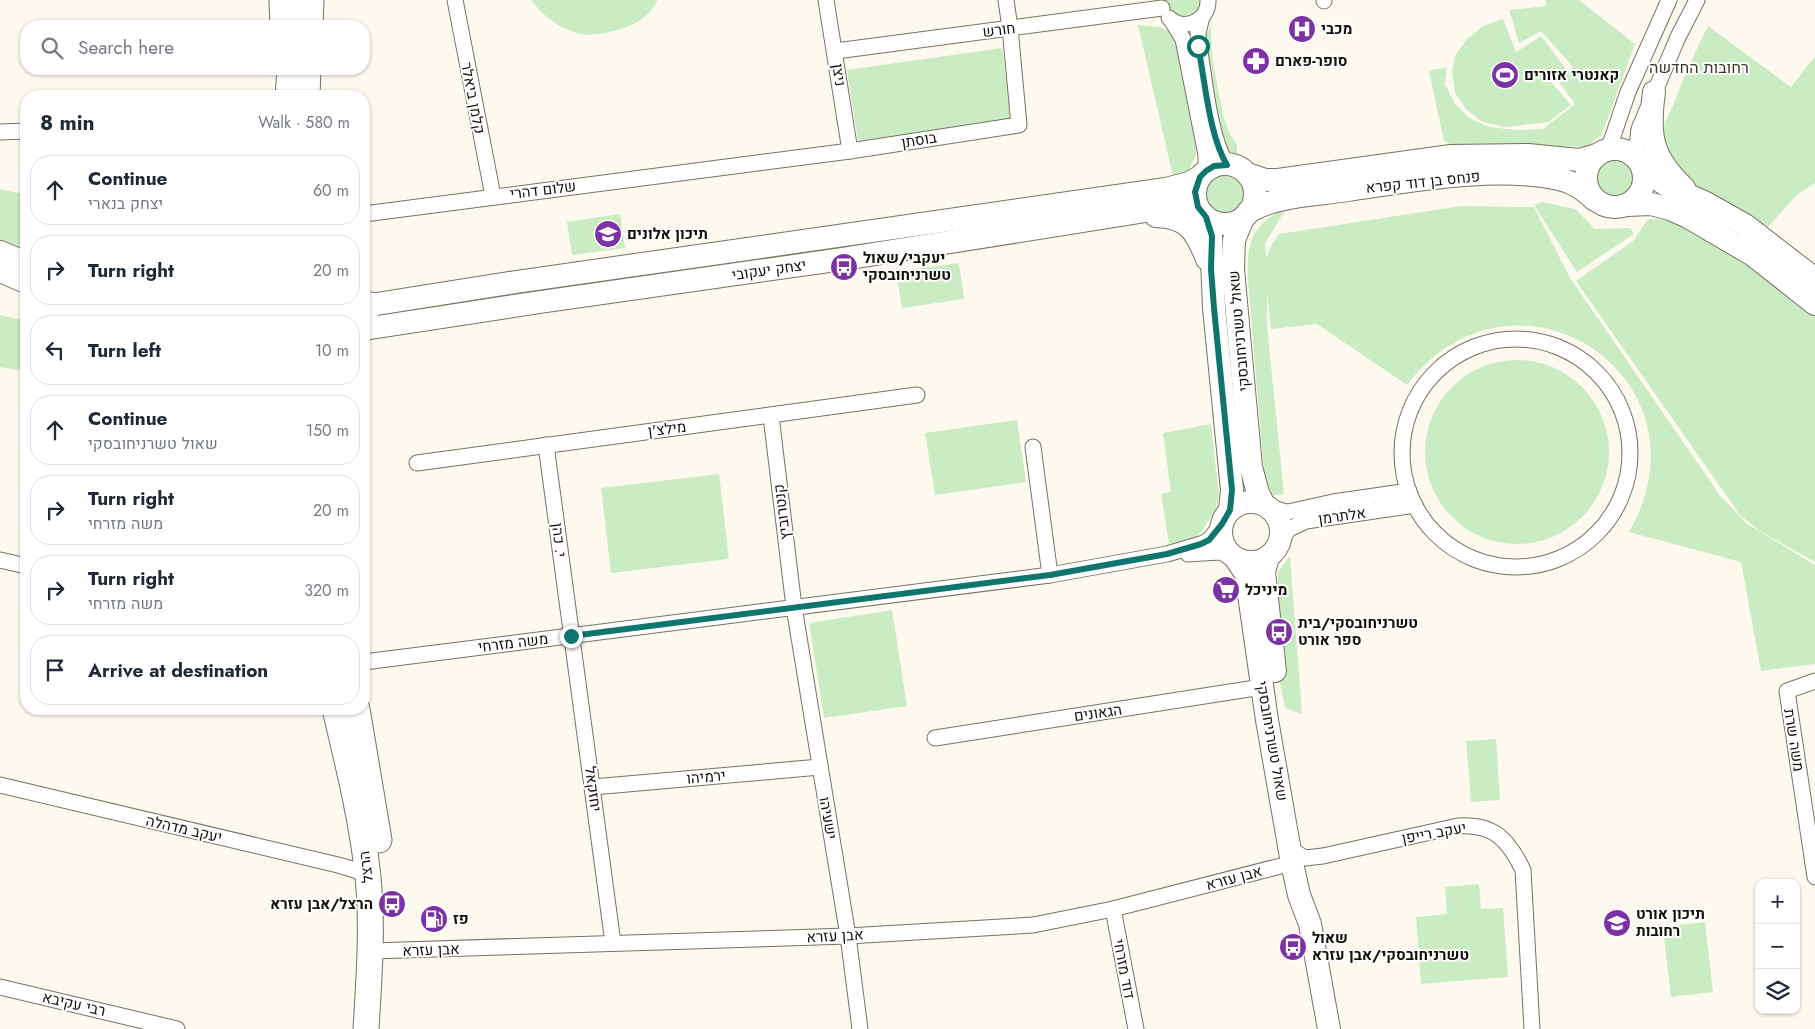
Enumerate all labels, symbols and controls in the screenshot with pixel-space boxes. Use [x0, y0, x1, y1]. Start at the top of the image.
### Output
hospital icon: מכבי [1287, 14, 1317, 44]
street label: חורש [981, 17, 1017, 43]
place label: מכבי [1321, 18, 1352, 40]
search box [20, 20, 370, 75]
icon: search [38, 34, 66, 62]
text: Search here [78, 34, 174, 61]
route start [1187, 35, 1210, 58]
pharmacy icon: סופר-פארם [1241, 46, 1271, 76]
place label: סופר-פארם [1275, 50, 1347, 72]
district label: רחובות החדשה [1649, 56, 1749, 79]
street label: קלמן ביאלר [455, 60, 491, 136]
sports icon: קאנטרי אזורים [1490, 60, 1520, 90]
street label: ניצן [827, 62, 851, 88]
place label: קאנטרי אזורים [1524, 64, 1619, 86]
text: 8 min [40, 108, 95, 138]
text: Walk · 580 m [258, 111, 350, 134]
street label: בוסתן [900, 126, 938, 154]
text: Continue [88, 165, 167, 192]
street label: פנחס בן דוד קפרא [1365, 165, 1481, 199]
street label: שלום דהרי [509, 175, 577, 205]
icon: ahead [41, 176, 69, 204]
text: 60 m [313, 179, 349, 202]
text: יצחק בנארי [88, 192, 163, 215]
school or university icon: תיכון אלונים [593, 219, 623, 249]
place label: תיכון אלונים [627, 223, 708, 245]
place label: יעקבי/שאול טשרניחובסקי [863, 247, 951, 286]
bus stop icon: יעקבי/שאול טשרניחובסקי [829, 252, 859, 282]
street label: יצחק יעקובי [730, 254, 808, 286]
icon: right [41, 256, 69, 284]
text: Turn right [88, 257, 174, 284]
text: 20 m [313, 259, 349, 282]
street label: שאול טשרניחובסקי [1223, 270, 1255, 392]
icon: left [41, 336, 69, 364]
text: Turn left [88, 337, 161, 364]
text: 10 m [315, 339, 349, 362]
text: Continue [88, 405, 167, 432]
icon: ahead [41, 416, 69, 444]
street label: מילצ'ן [647, 416, 687, 442]
text: 150 m [306, 419, 349, 442]
text: שאול טשרניחובסקי [88, 432, 218, 455]
street label: קנטרוביץ [768, 483, 796, 541]
text: Turn right [88, 485, 174, 512]
icon: right [41, 496, 69, 524]
text: 20 m [313, 499, 349, 522]
street label: אלתרמן [1317, 502, 1367, 530]
text: משה מזרחי [88, 512, 163, 535]
street label: י. כהן [546, 521, 572, 559]
text: Turn right [88, 565, 174, 592]
supermarket icon: מיניכל [1211, 575, 1241, 605]
icon: right [41, 576, 69, 604]
text: 320 m [304, 579, 349, 602]
place label: מיניכל [1245, 579, 1287, 601]
text: משה מזרחי [88, 592, 163, 615]
place label: טשרניחובסקי/בית ספר אורט [1298, 612, 1418, 651]
bus stop icon: טשרניחובסקי/בית ספר אורט [1264, 617, 1294, 647]
route end [560, 625, 583, 648]
street label: משה מזרחי [477, 628, 549, 658]
icon: arrive [41, 656, 69, 684]
text: Arrive at destination [88, 657, 268, 684]
street label: שאול טשרניחובסקי [1251, 679, 1293, 803]
street label: הגאונים [1073, 699, 1123, 727]
street label: משה שרת [1778, 707, 1810, 773]
street label: ירמיהו [686, 764, 726, 790]
street label: יחזקאל [579, 765, 607, 813]
street label: ישעיהו [813, 795, 843, 841]
street label: יעקב מדהלה [144, 810, 224, 848]
street label: יעקב רייפן [1400, 817, 1468, 849]
street label: הרצל [353, 850, 379, 884]
street label: אבן עזרא [1203, 860, 1265, 896]
map controls [1755, 879, 1800, 1014]
button: + [1755, 879, 1800, 924]
bus stop icon: הרצל/אבן עזרא [377, 889, 407, 919]
place label: הרצל/אבן עזרא [270, 893, 373, 915]
place label: תיכון אורט רחובות [1636, 903, 1705, 942]
fuel station icon: פז [419, 904, 449, 934]
place label: פז [453, 908, 469, 930]
school or university icon: תיכון אורט רחובות [1602, 908, 1632, 938]
street label: אבן עזרא [806, 924, 864, 948]
button: − [1755, 924, 1800, 969]
place label: שאול טשרניחובסקי/אבן עזרא [1312, 927, 1469, 966]
bus stop icon: שאול טשרניחובסקי/אבן עזרא [1278, 932, 1308, 962]
street label: דוד מזרחי [1107, 937, 1141, 1001]
street label: אבן עזרא [402, 938, 460, 962]
button: layers [1755, 969, 1800, 1014]
street label: רבי עקיבא [40, 986, 108, 1022]

